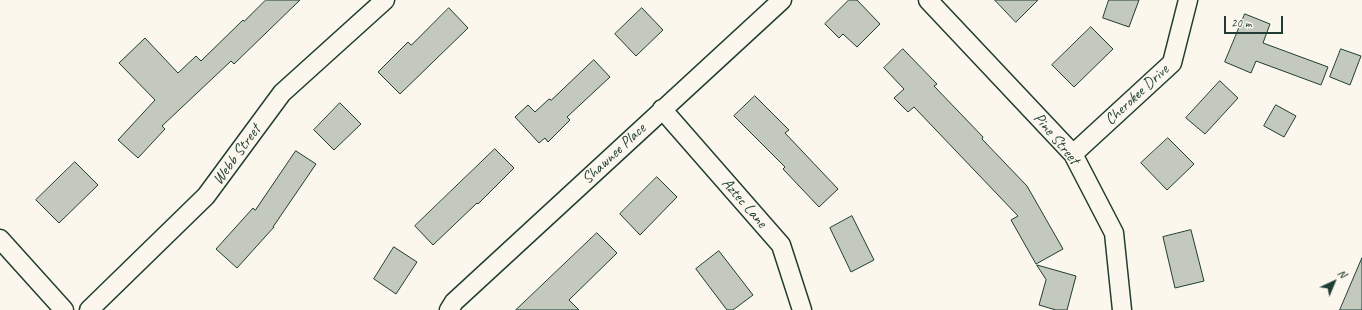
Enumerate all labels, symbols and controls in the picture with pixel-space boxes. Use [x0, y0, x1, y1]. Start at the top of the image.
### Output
scale bar [1226, 8, 1285, 34]
text: 20 m [1231, 15, 1251, 31]
street label: Cherokee Drive [1101, 61, 1173, 129]
street label: Pine Street [1029, 109, 1083, 169]
street label: Shawnee Place [578, 120, 650, 188]
street label: Webb Street [209, 121, 265, 189]
street label: Aztec Lane [717, 174, 771, 232]
north arrow [1314, 262, 1354, 302]
text: N [1335, 266, 1350, 281]

